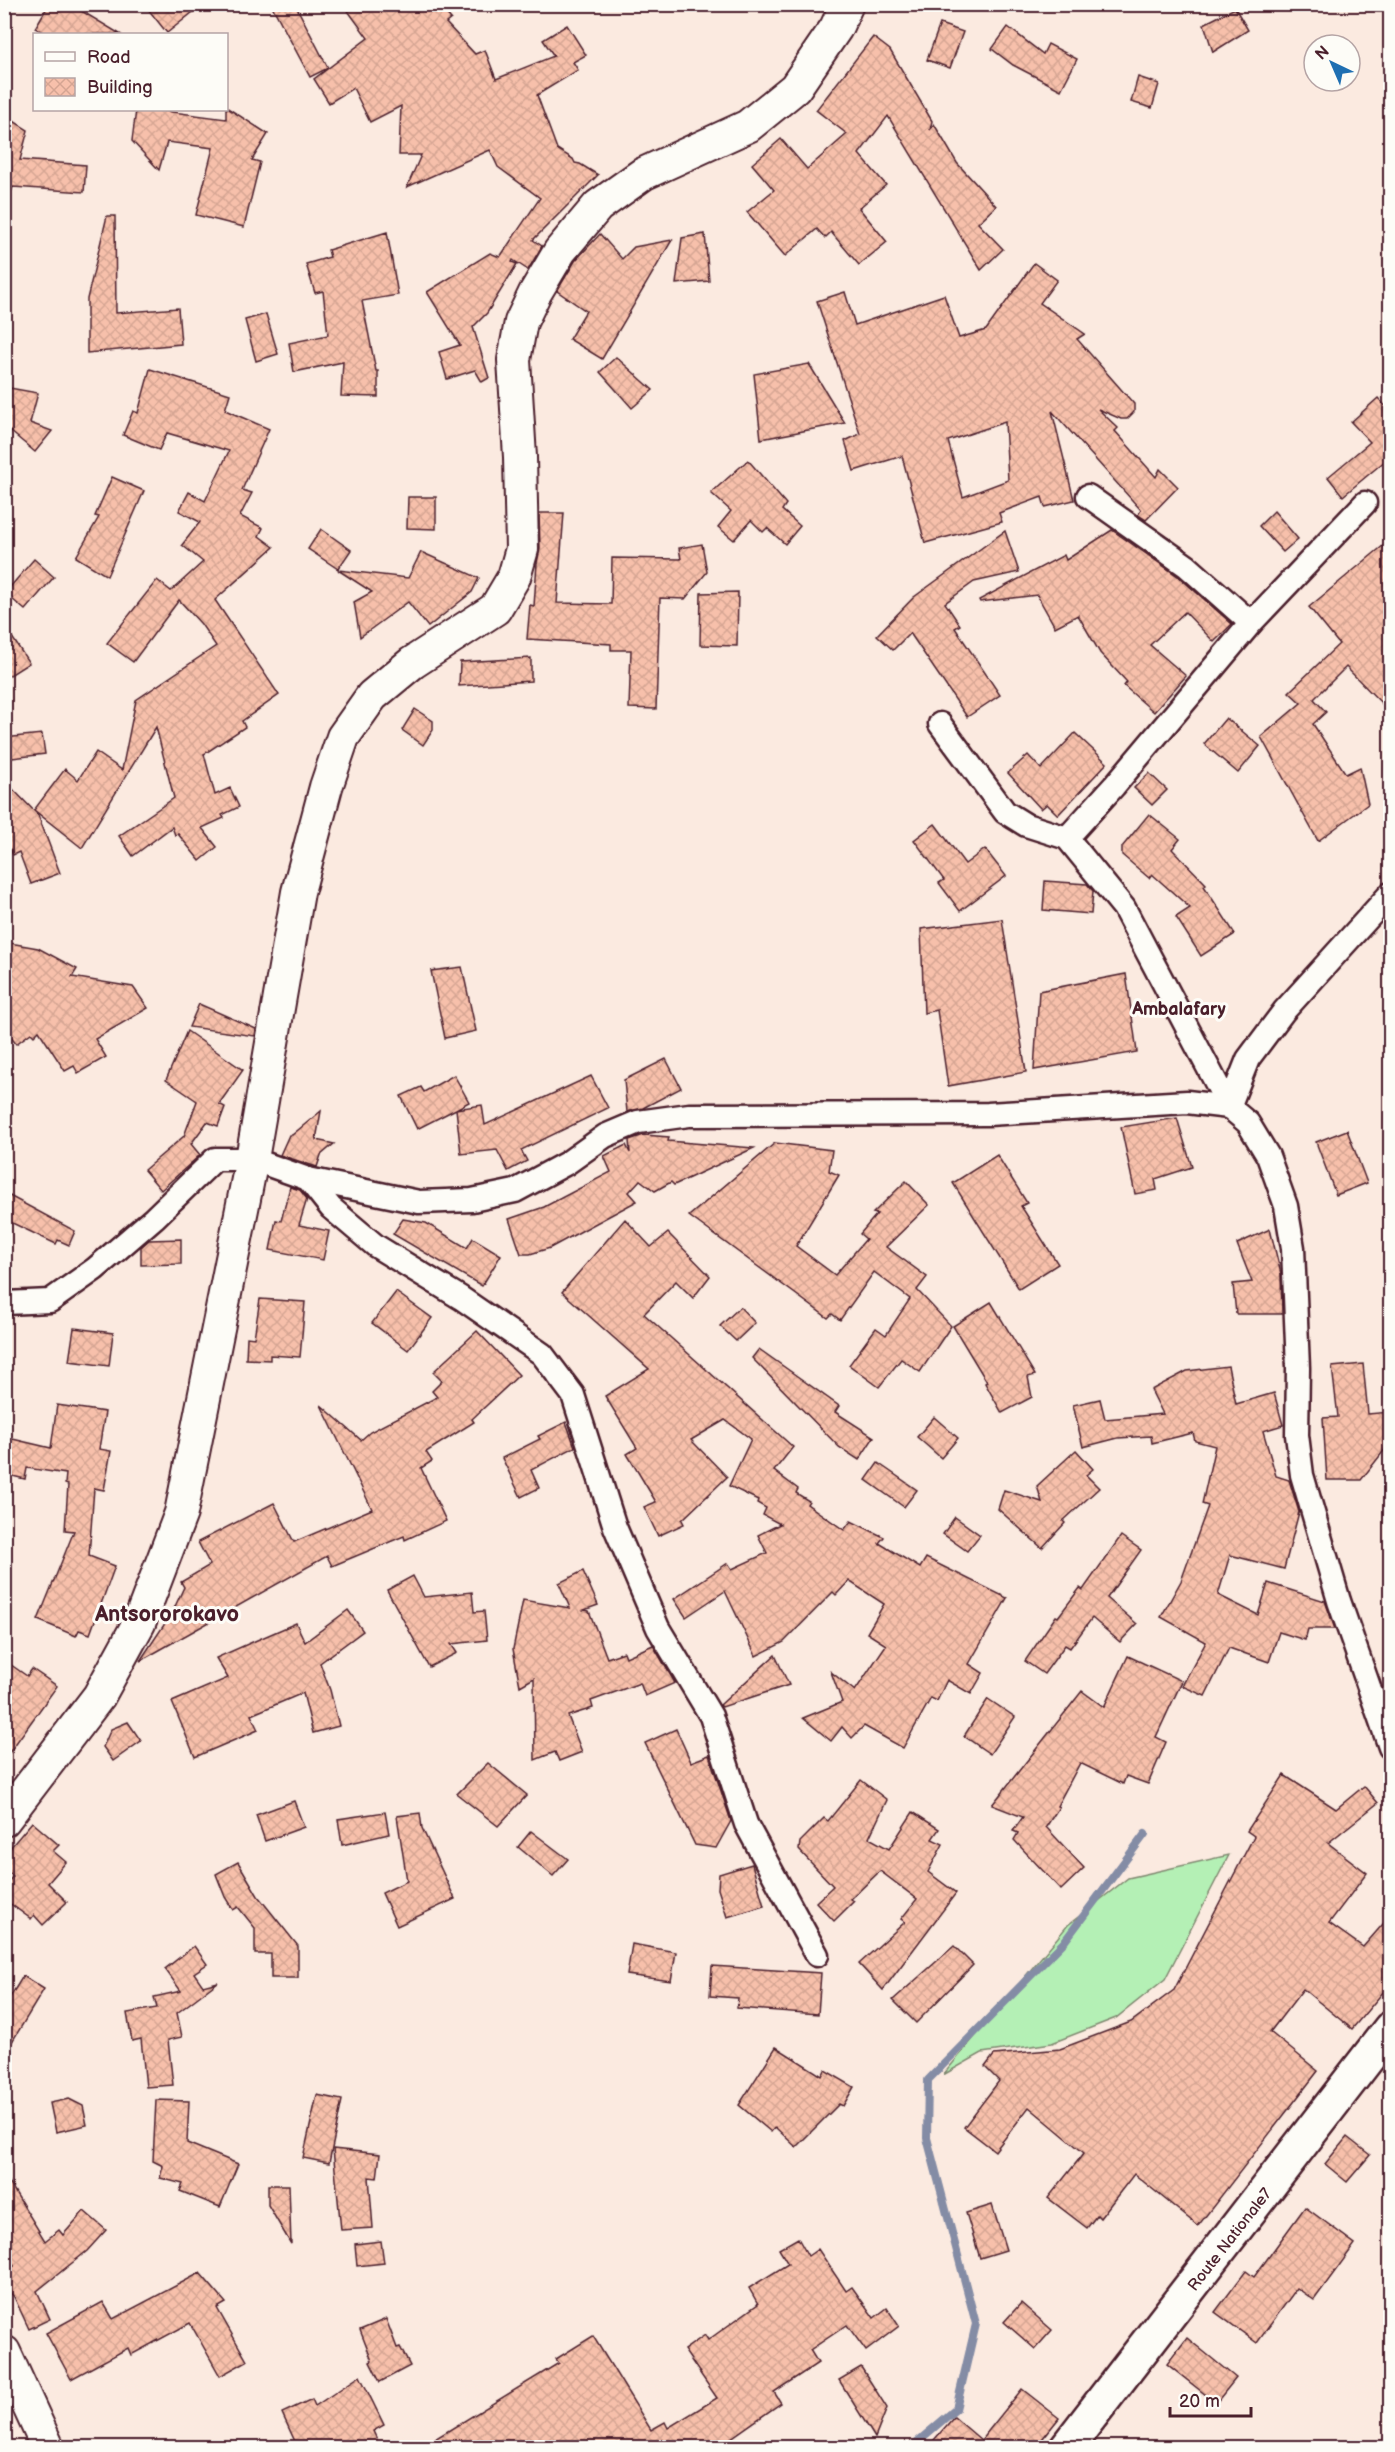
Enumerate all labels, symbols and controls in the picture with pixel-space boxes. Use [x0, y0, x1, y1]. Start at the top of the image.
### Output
legend [33, 33, 228, 111]
north arrow [1302, 33, 1362, 93]
text: N [1312, 42, 1334, 64]
text: Road [87, 47, 131, 68]
text: Building [87, 77, 153, 98]
district label: Ambalafary [1131, 999, 1227, 1020]
district label: Antsororokavo [94, 1601, 239, 1628]
street label: Route Nationale7 [1184, 2185, 1276, 2295]
scale bar [1170, 2380, 1251, 2418]
text: 20 m [1179, 2391, 1220, 2412]

